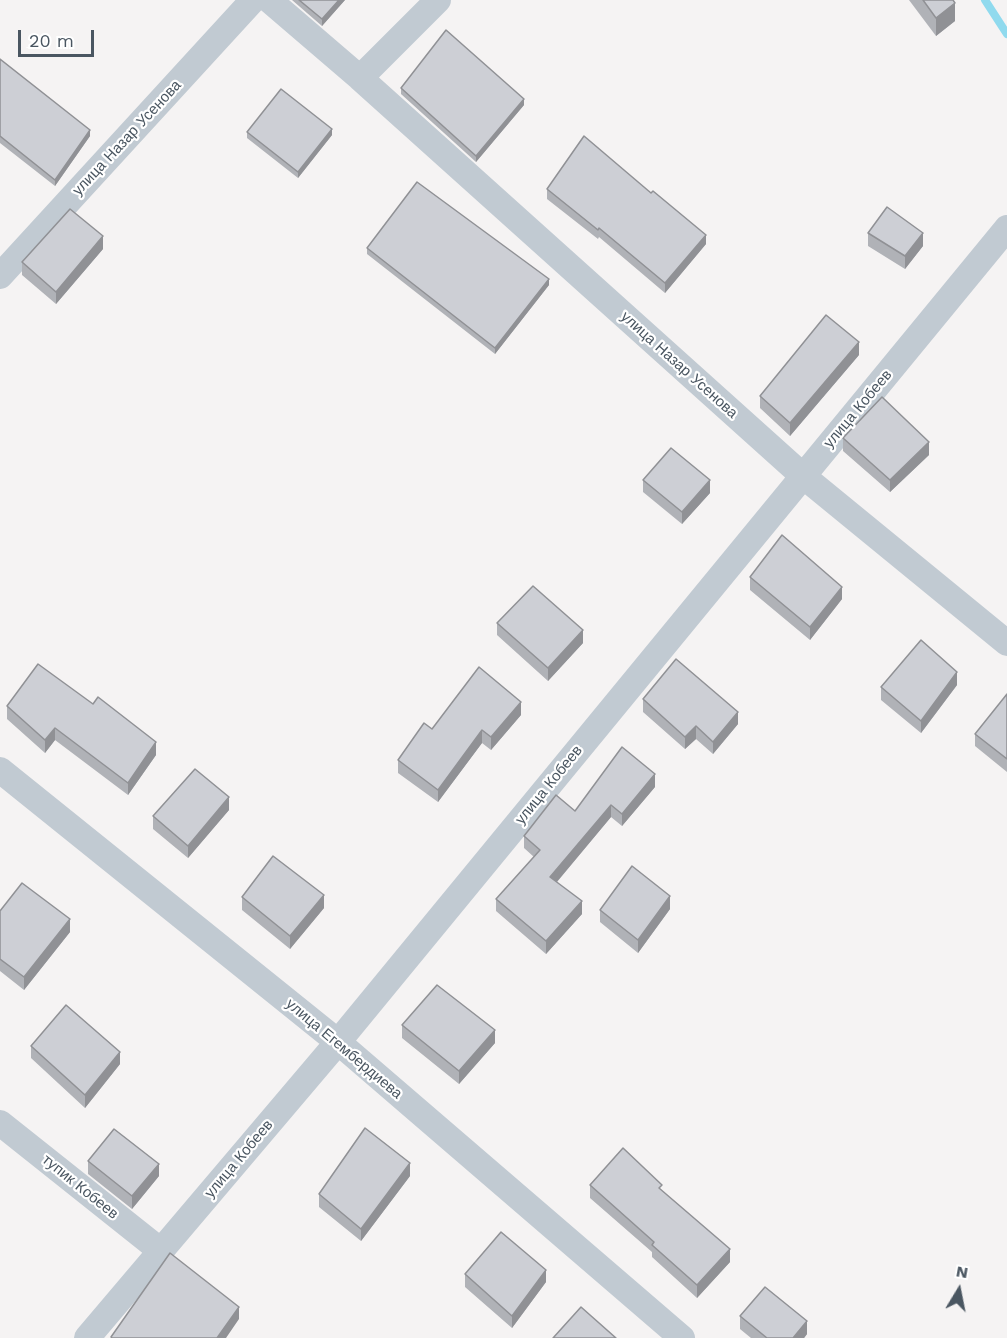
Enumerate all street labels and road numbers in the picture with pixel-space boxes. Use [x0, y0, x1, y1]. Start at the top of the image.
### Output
street label: улица Назар Усенова [69, 77, 185, 199]
street label: улица Назар Усенова [617, 308, 741, 422]
street label: улица Кобеев [820, 366, 896, 452]
street label: улица Кобеев [512, 742, 586, 828]
street label: улица Егембердиева [282, 995, 406, 1103]
street label: улица Кобеев [201, 1116, 277, 1202]
street label: тупик Кобеев [38, 1151, 122, 1223]

